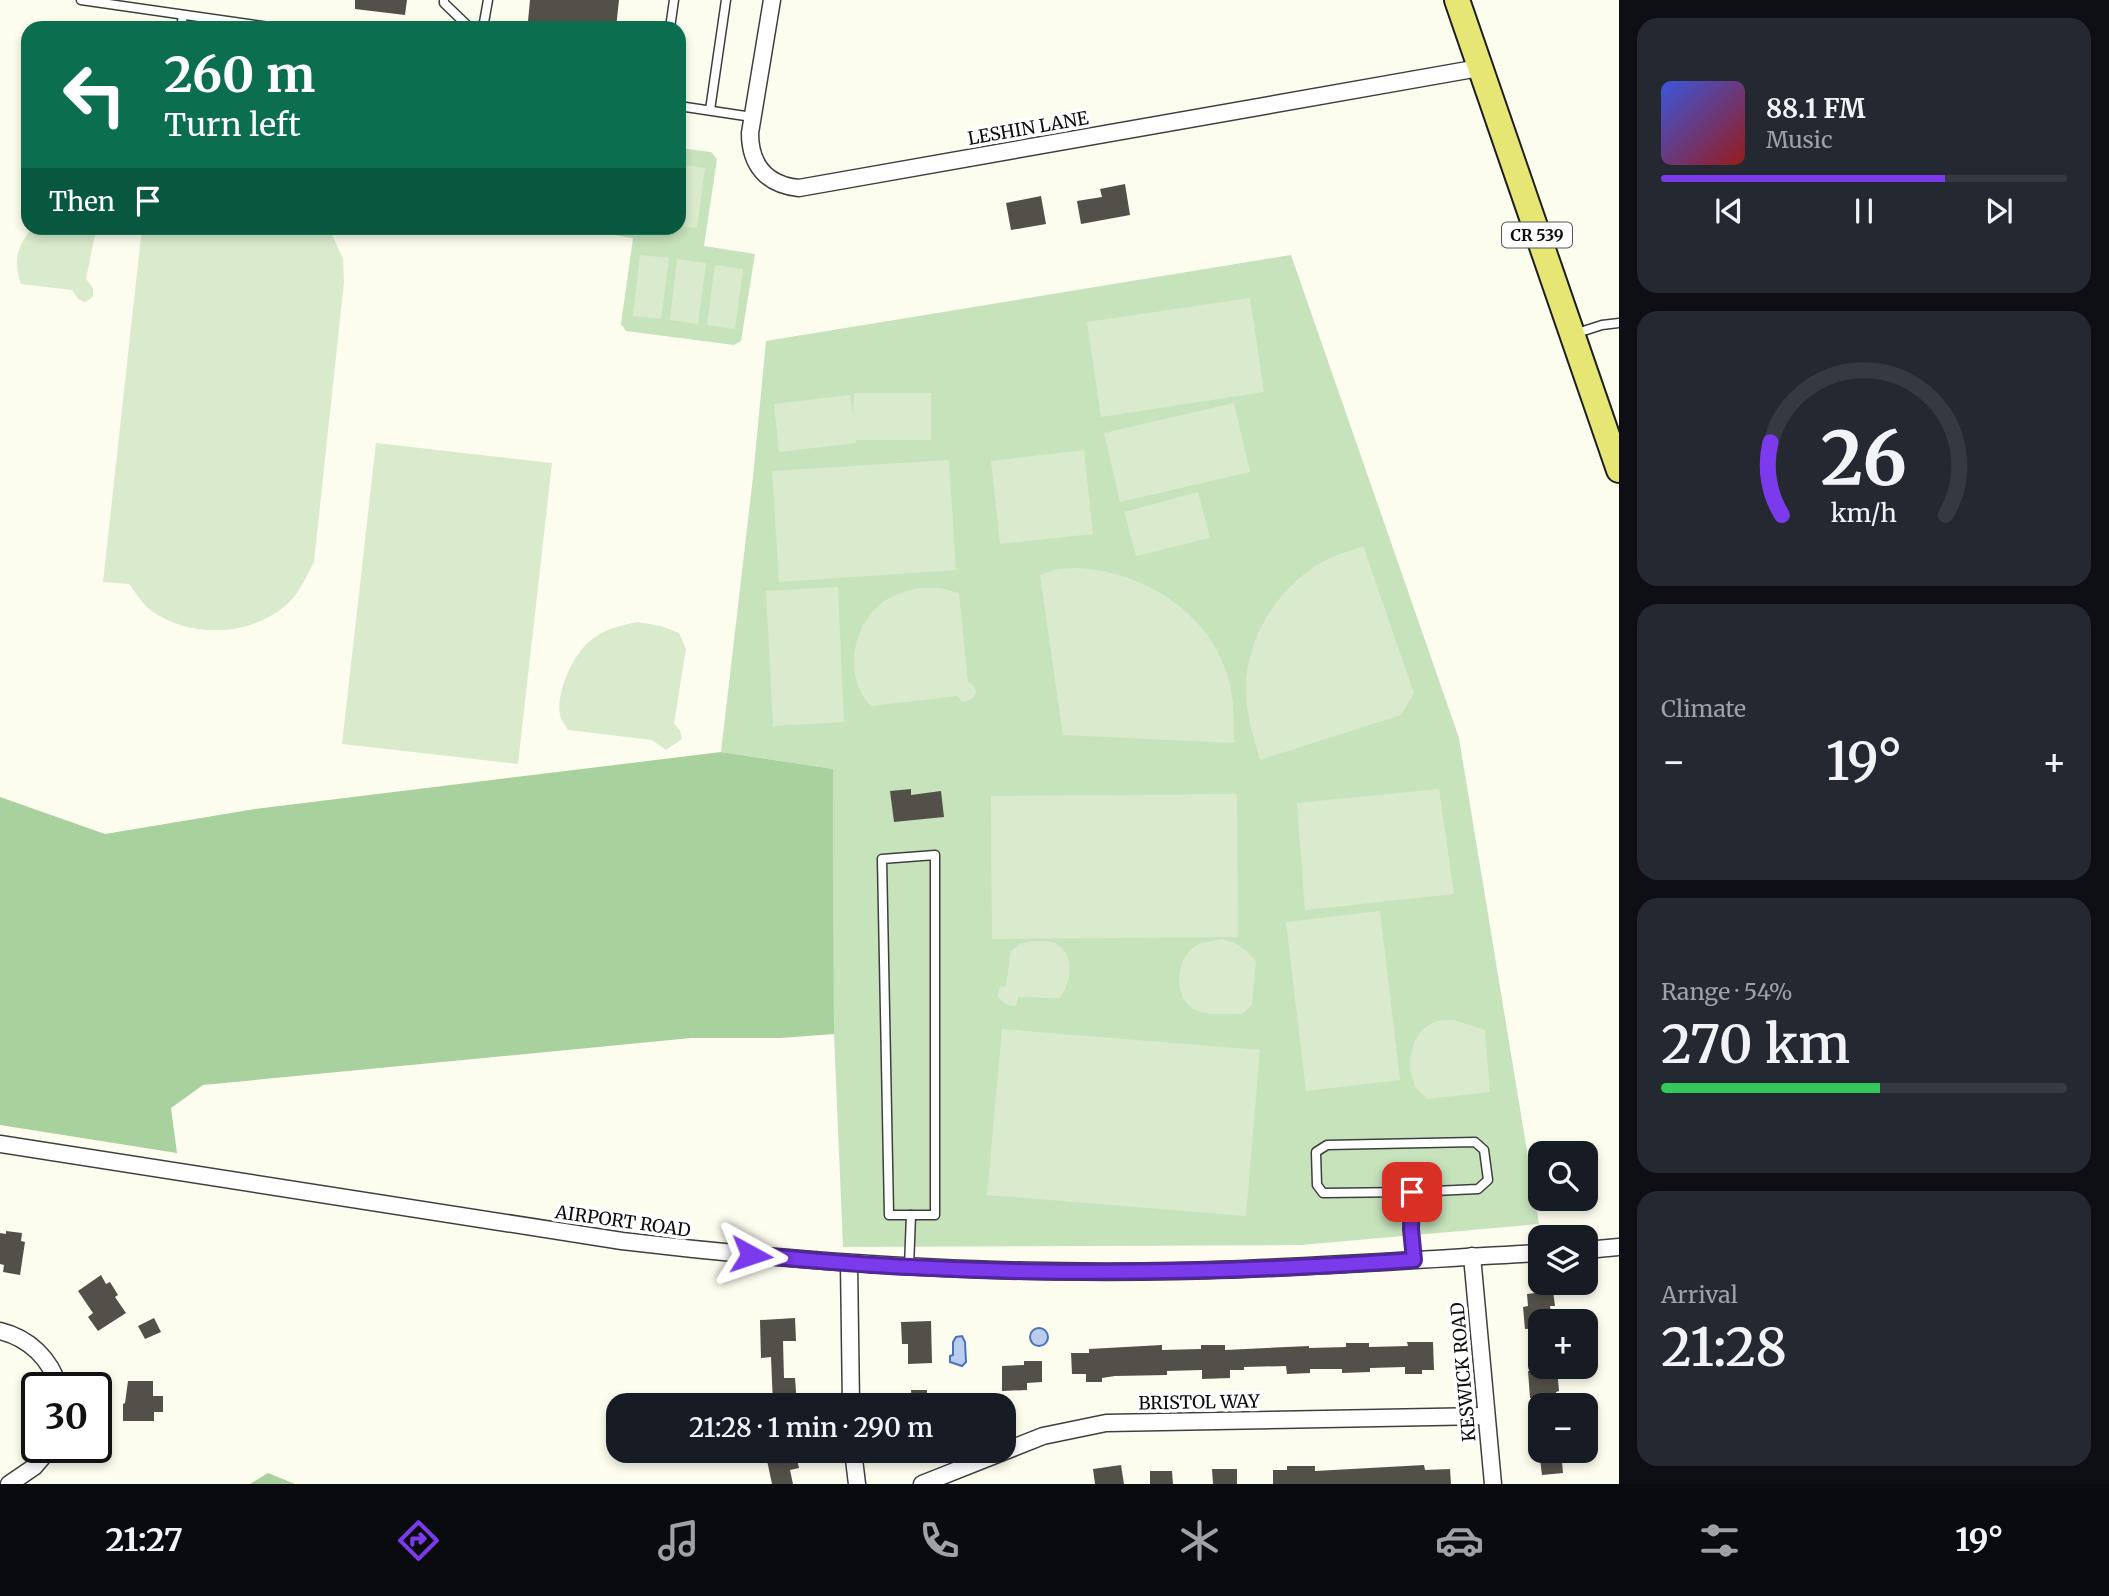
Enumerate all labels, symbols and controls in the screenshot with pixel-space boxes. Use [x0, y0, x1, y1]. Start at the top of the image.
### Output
text: 260 m [164, 44, 315, 105]
icon: left [49, 49, 140, 140]
text: 88.1 FM [1766, 92, 1866, 125]
text: Turn left [164, 105, 301, 145]
street label: LESHIN LANE [966, 106, 1091, 150]
text: Music [1766, 125, 1833, 154]
icon: arrive [129, 182, 167, 220]
text: Then [49, 185, 115, 218]
icon: previous [1710, 192, 1748, 230]
icon: pause [1845, 192, 1883, 230]
icon: next [1980, 192, 2018, 230]
road number: CR 539 [1502, 222, 1572, 247]
text: 26 [1821, 413, 1907, 505]
text: km/h [1831, 497, 1897, 529]
text: Climate [1661, 694, 1746, 723]
text: 19° [1826, 729, 1902, 794]
text: − [1661, 738, 1686, 785]
text: + [2042, 738, 2067, 785]
text: Range · 54% [1661, 977, 1793, 1006]
text: 270 km [1661, 1012, 1850, 1077]
map controls [1528, 1141, 1598, 1463]
button: search [1528, 1141, 1598, 1211]
pin [1382, 1162, 1442, 1222]
icon: arrive [1393, 1173, 1431, 1211]
street label: AIRPORT ROAD [553, 1200, 692, 1242]
position arrow [714, 1218, 788, 1292]
button: layers [1528, 1225, 1598, 1295]
text: Arrival [1661, 1280, 1738, 1309]
street label: KESWICK ROAD [1445, 1301, 1481, 1443]
button: + [1528, 1309, 1598, 1379]
text: 21:28 [1661, 1315, 1787, 1380]
speed limit sign: 30 [21, 1372, 112, 1463]
street label: BRISTOL WAY [1138, 1389, 1260, 1415]
button: − [1528, 1393, 1598, 1463]
text: 21:28 · 1 min · 290 m [689, 1411, 933, 1444]
icon: directions [394, 1516, 443, 1565]
icon: music [654, 1516, 703, 1565]
icon: phone [915, 1516, 964, 1565]
icon: climate [1175, 1516, 1224, 1565]
icon: car [1435, 1516, 1484, 1565]
icon: filters [1695, 1516, 1744, 1565]
text: 21:27 [106, 1520, 183, 1560]
text: 19° [1955, 1520, 2003, 1560]

